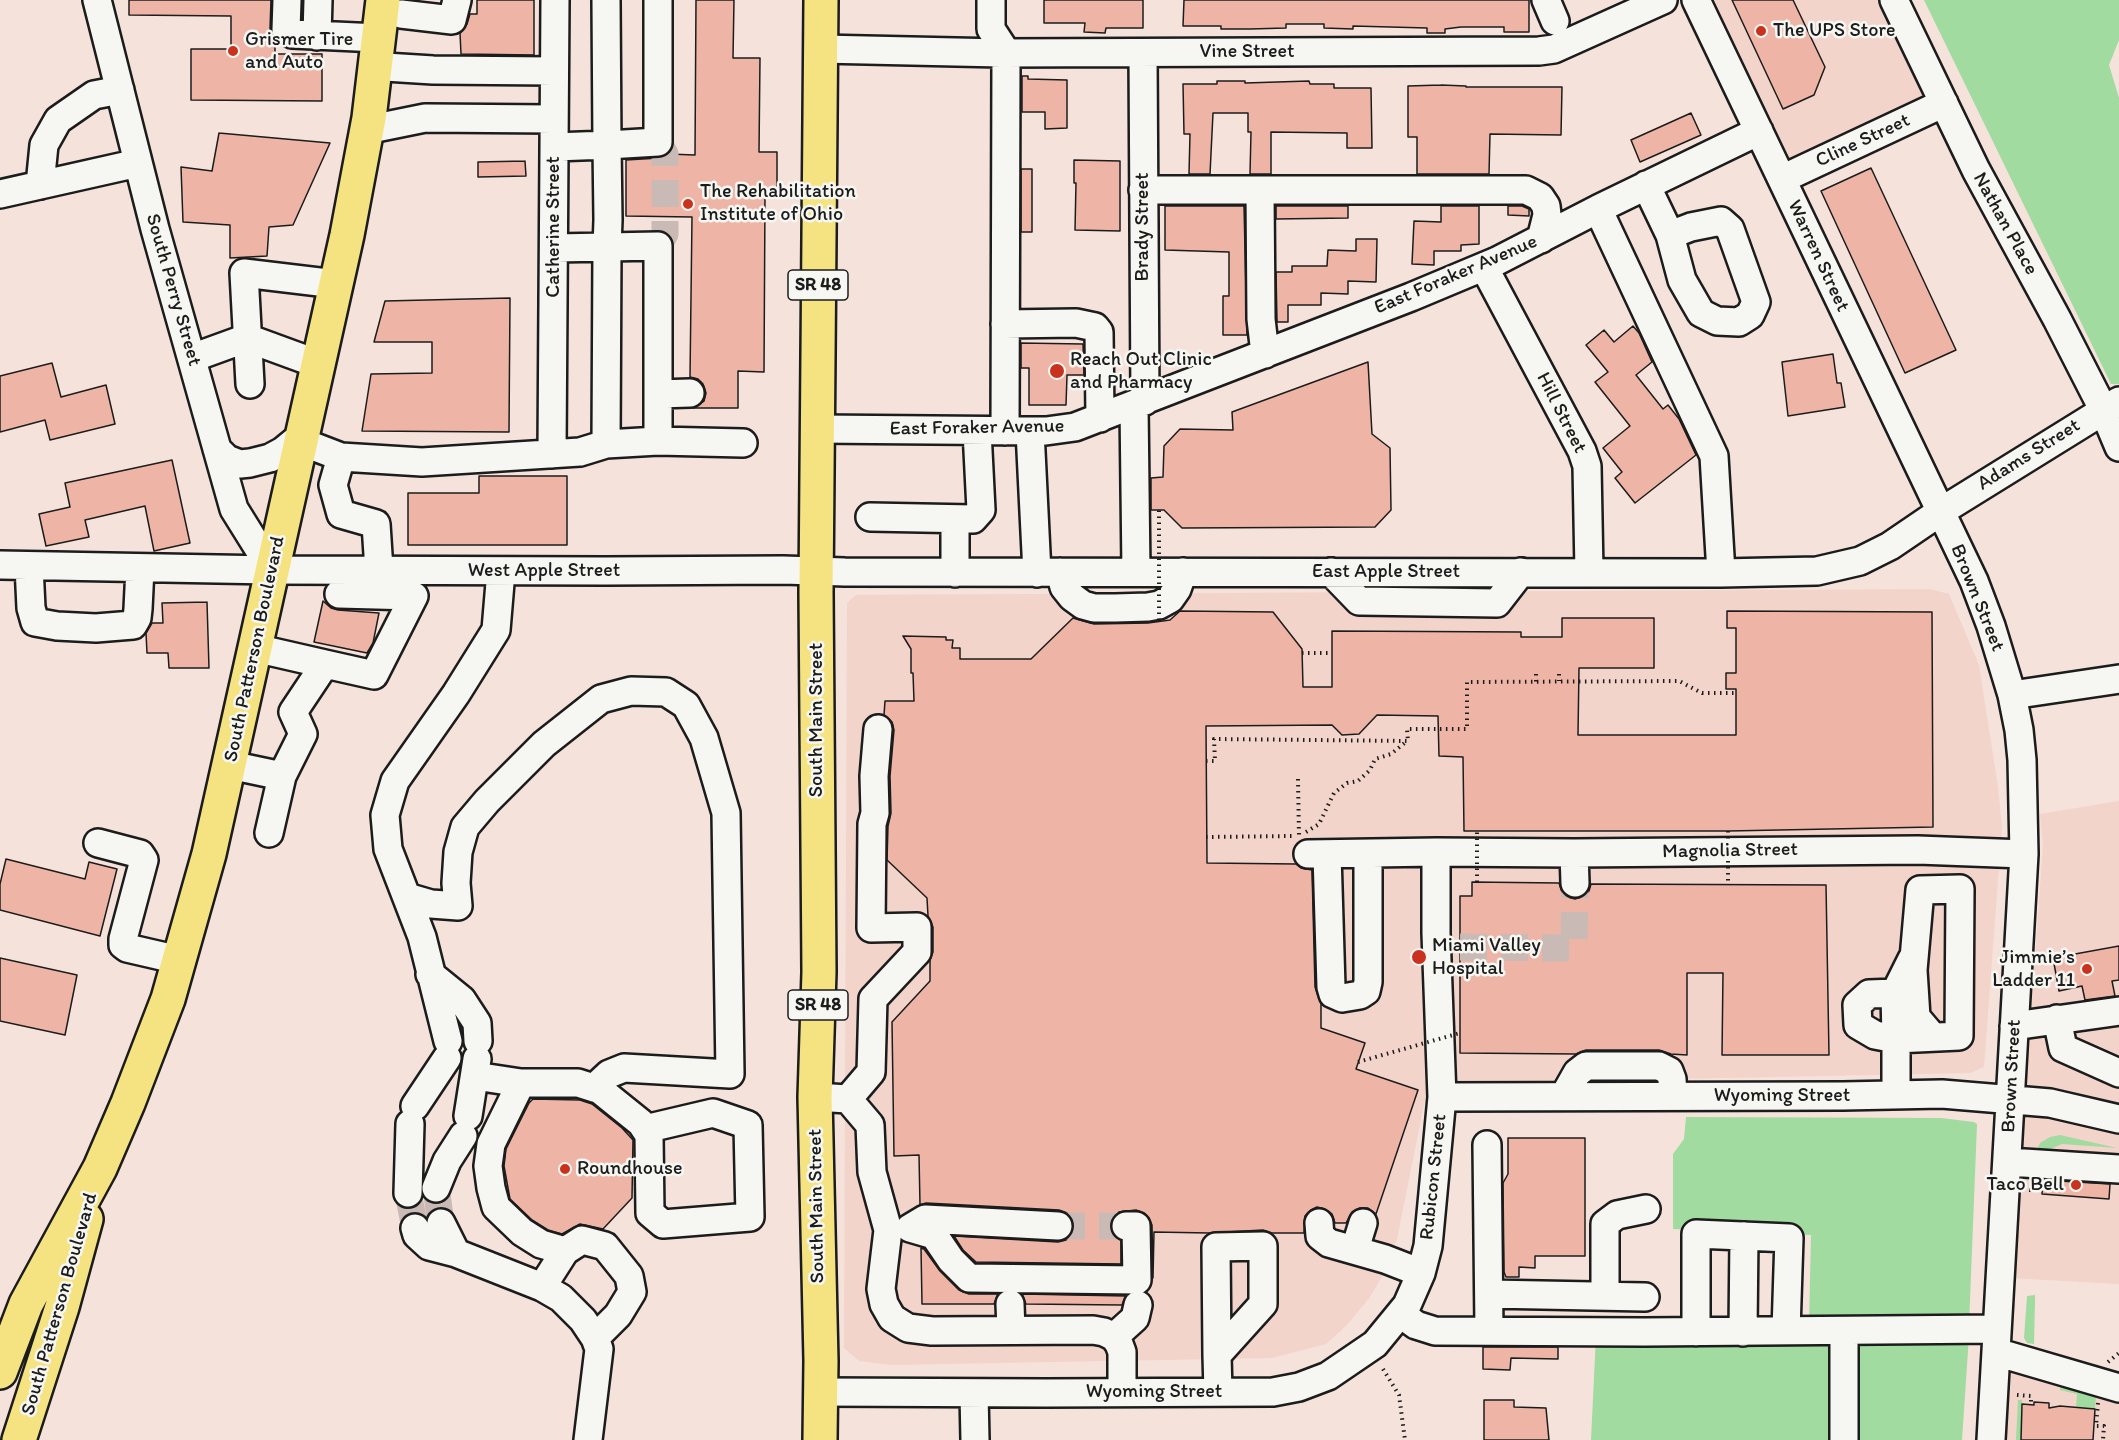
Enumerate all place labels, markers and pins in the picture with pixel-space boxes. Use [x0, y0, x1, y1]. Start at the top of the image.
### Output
place label: The UPS Store [1773, 19, 1895, 43]
marker: The UPS Store [1754, 24, 1768, 38]
place label: Grismer Tire and Auto [245, 28, 353, 75]
marker: Grismer Tire and Auto [226, 44, 240, 58]
place label: The Rehabilitation Institute of Ohio [700, 180, 856, 227]
marker: The Rehabilitation Institute of Ohio [681, 197, 695, 211]
place label: Reach Out Clinic and Pharmacy [1070, 348, 1212, 395]
marker: Reach Out Clinic and Pharmacy [1048, 362, 1066, 380]
place label: Miami Valley Hospital [1432, 934, 1541, 981]
place label: Jimmie’s Ladder 11 [1992, 946, 2075, 993]
marker: Miami Valley Hospital [1410, 948, 1428, 966]
marker: Jimmie’s Ladder 11 [2080, 962, 2094, 976]
place label: Roundhouse [577, 1157, 682, 1181]
marker: Roundhouse [558, 1162, 572, 1176]
place label: Taco Bell [1987, 1173, 2064, 1197]
marker: Taco Bell [2069, 1178, 2083, 1192]

